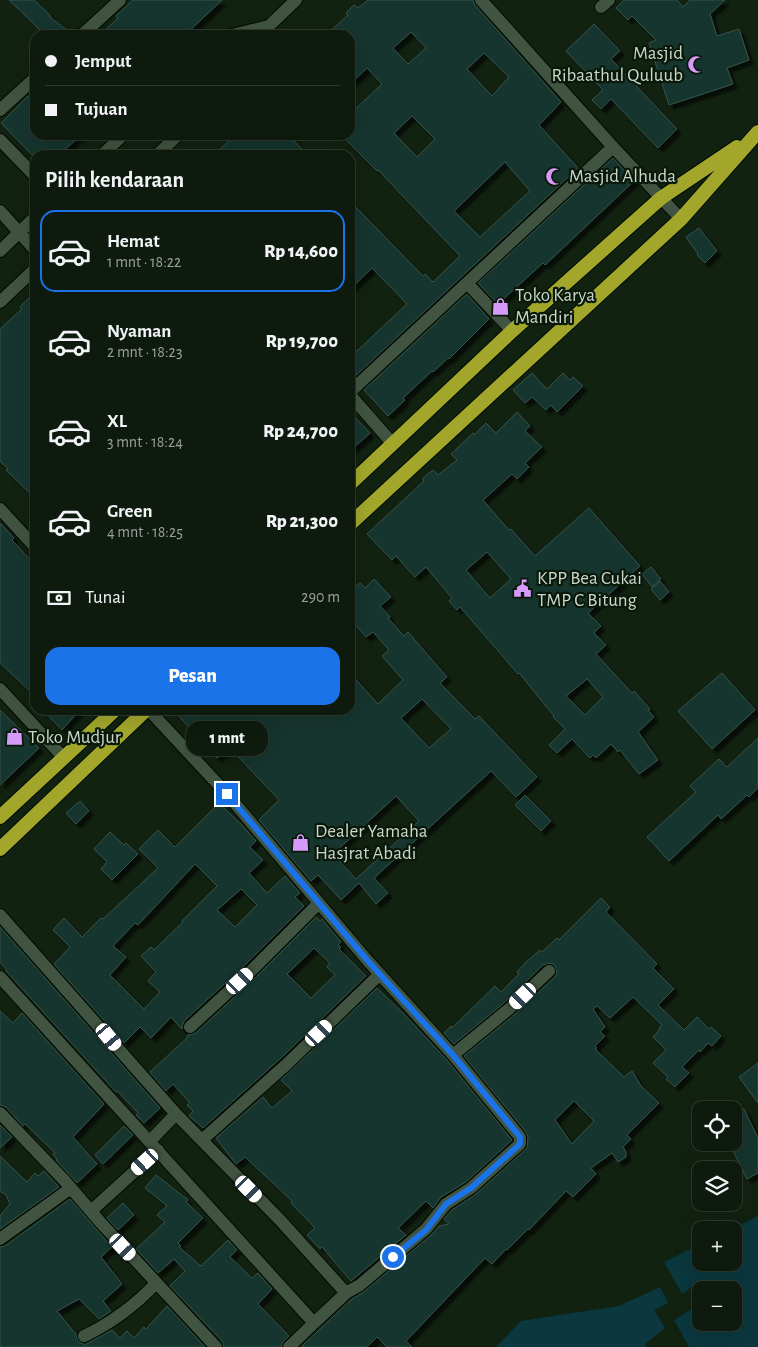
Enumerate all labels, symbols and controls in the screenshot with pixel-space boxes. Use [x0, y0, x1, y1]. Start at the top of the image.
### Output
place label: Masjid Ribaathul Quluub [551, 44, 683, 85]
text: Jemput [75, 52, 131, 71]
mosque icon: Masjid Ribaathul Quluub [687, 54, 707, 74]
text: Tujuan [75, 100, 128, 119]
mosque icon: Masjid Alhuda [545, 166, 565, 186]
place label: Masjid Alhuda [569, 167, 676, 186]
text: Pilih kendaraan [45, 169, 184, 191]
icon: car [47, 229, 92, 274]
text: Hemat [107, 232, 160, 251]
text: Rp 14,600 [264, 242, 338, 261]
text: 1 mnt · 18:22 [107, 254, 181, 270]
place label: Toko Karya Mandiri [515, 286, 595, 327]
shop icon: Toko Karya Mandiri [491, 296, 511, 316]
icon: car [47, 319, 92, 364]
text: Nyaman [107, 322, 171, 341]
text: Rp 19,700 [265, 332, 338, 351]
text: 2 mnt · 18:23 [107, 344, 183, 360]
icon: car [47, 409, 92, 454]
text: XL [107, 412, 127, 431]
text: Rp 24,700 [263, 422, 338, 441]
text: 3 mnt · 18:24 [107, 434, 183, 450]
icon: car [47, 499, 92, 544]
text: Green [107, 502, 153, 521]
text: Rp 21,300 [266, 512, 338, 531]
text: 4 mnt · 18:25 [107, 524, 183, 540]
place label: KPP Bea Cukai TMP C Bitung [537, 569, 642, 610]
public building icon: KPP Bea Cukai TMP C Bitung [513, 579, 533, 599]
icon: cash [45, 584, 73, 612]
text: Tunai [85, 588, 126, 607]
text: 290 m [301, 589, 340, 605]
button: Pesan [45, 647, 340, 705]
callout: 1 mnt [186, 722, 268, 756]
shop icon: Toko Mudjur [4, 727, 24, 747]
place label: Toko Mudjur [28, 728, 121, 747]
text: 1 mnt [209, 730, 245, 746]
route end [216, 783, 238, 805]
place label: Dealer Yamaha Hasjrat Abadi [315, 822, 428, 863]
shop icon: Dealer Yamaha Hasjrat Abadi [291, 832, 311, 852]
car [223, 965, 256, 997]
car [506, 980, 539, 1012]
car [302, 1017, 335, 1049]
car [93, 1021, 124, 1053]
map controls [692, 1101, 742, 1331]
button: locate [692, 1101, 742, 1151]
car [128, 1146, 161, 1178]
button: layers [692, 1161, 742, 1211]
car [233, 1173, 264, 1205]
button: + [692, 1221, 742, 1271]
car [107, 1231, 138, 1263]
route start [382, 1246, 404, 1268]
button: − [692, 1281, 742, 1331]

